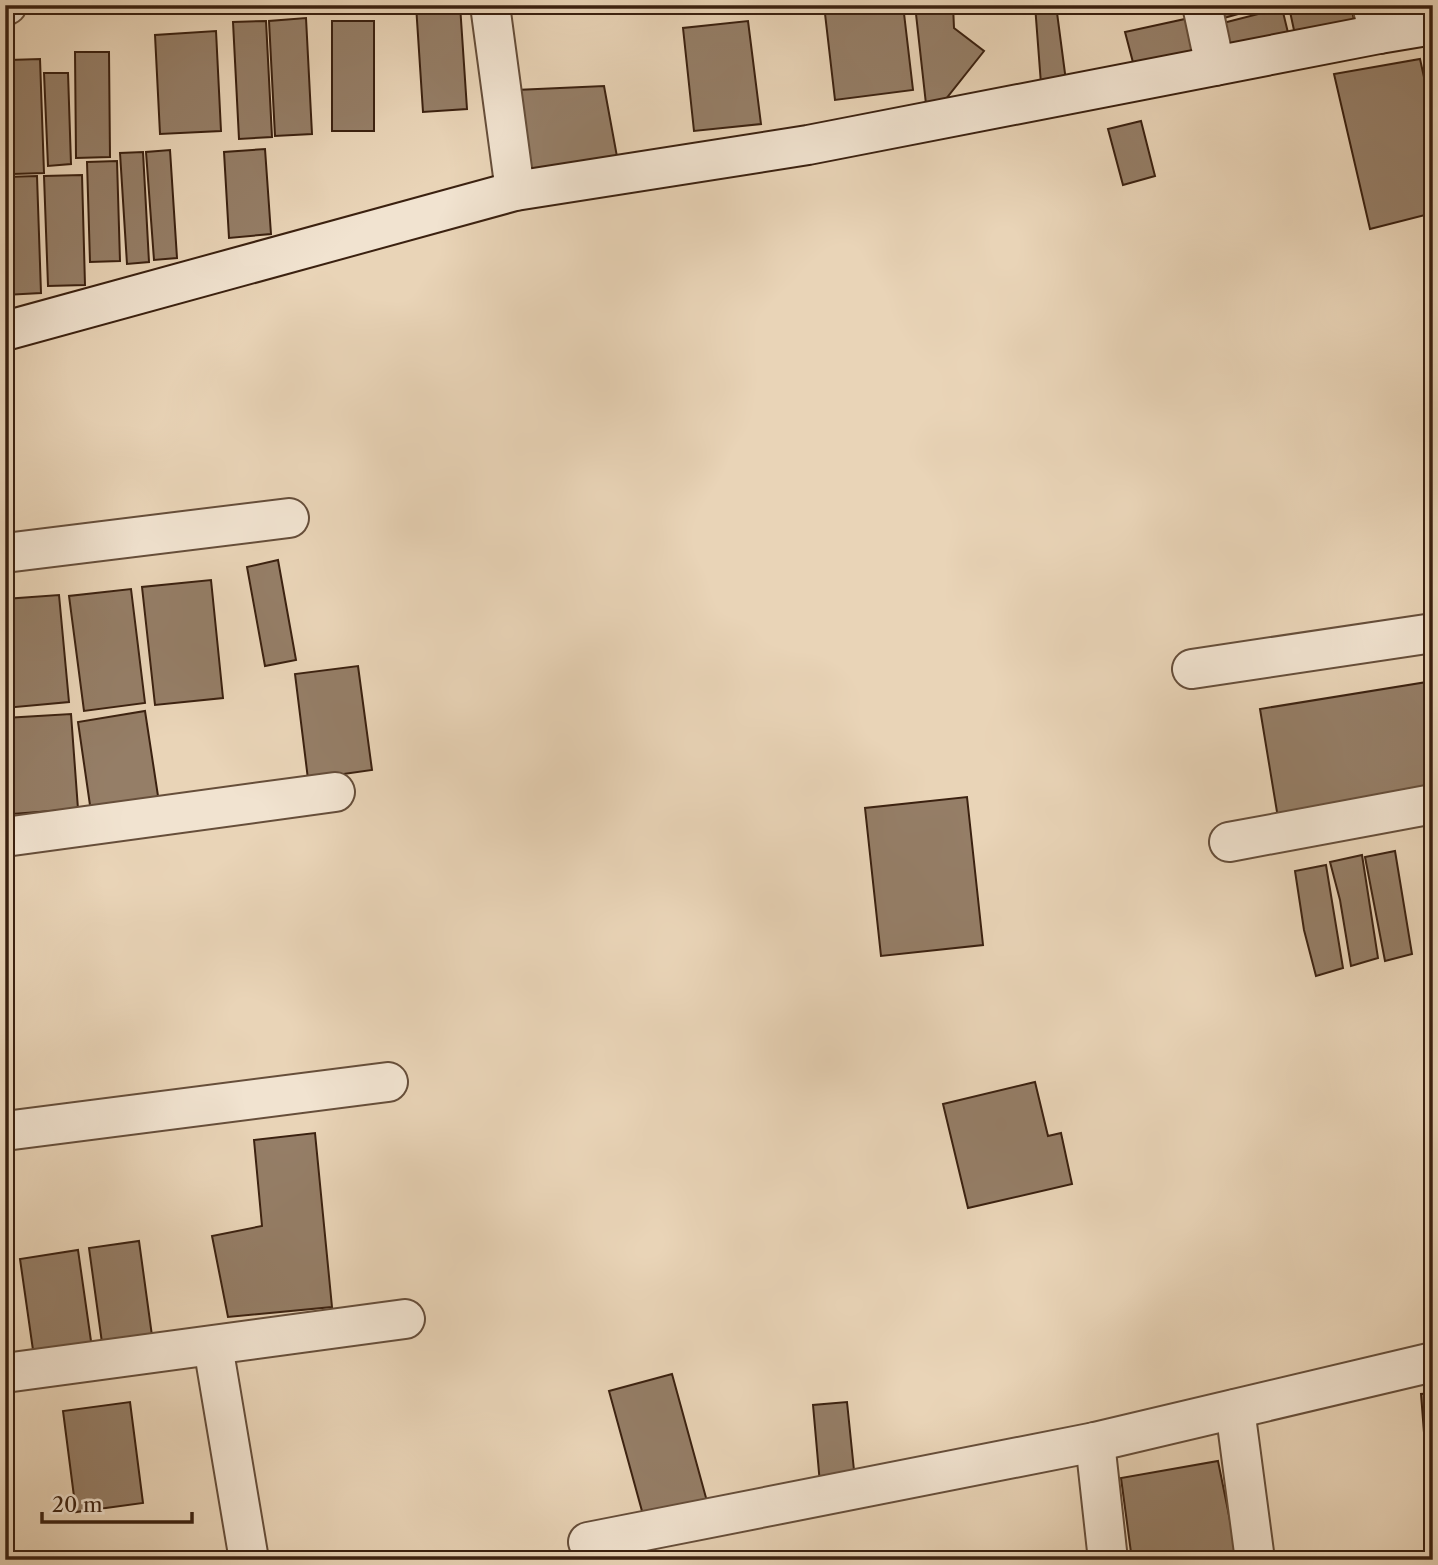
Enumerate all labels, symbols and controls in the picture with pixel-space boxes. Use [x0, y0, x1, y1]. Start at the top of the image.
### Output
scale bar [42, 1481, 192, 1525]
text: 20 m [52, 1492, 103, 1517]

